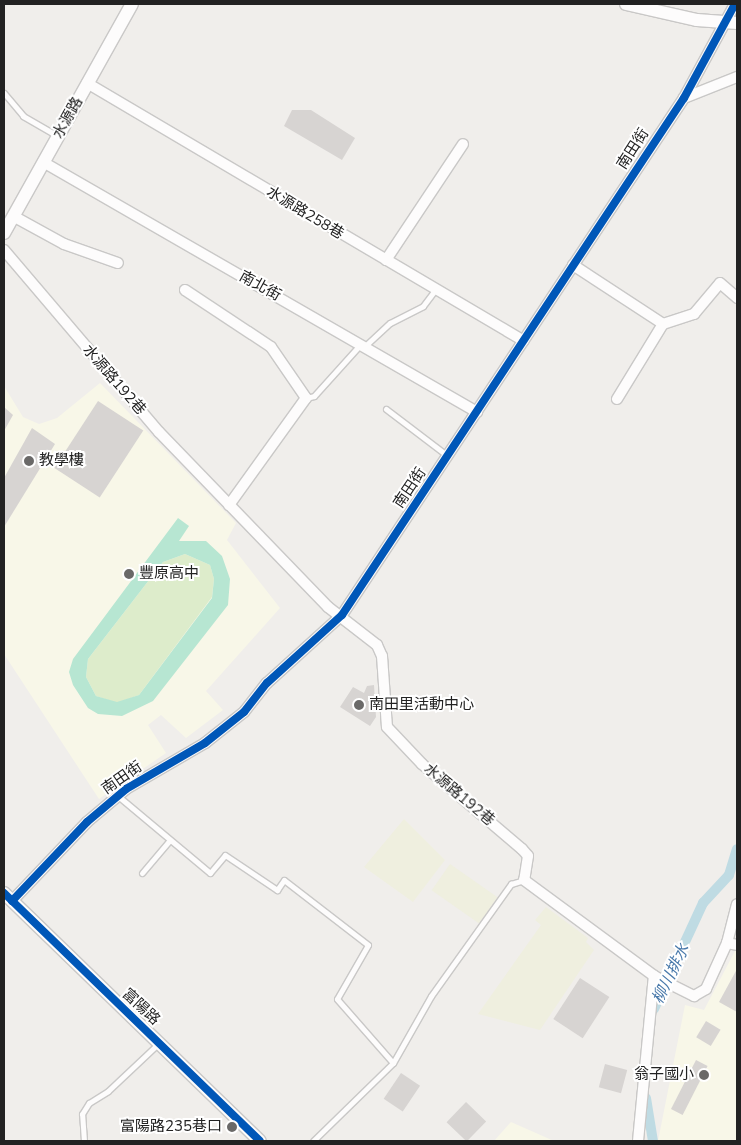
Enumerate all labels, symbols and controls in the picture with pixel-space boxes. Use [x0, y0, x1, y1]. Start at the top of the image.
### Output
street label: 水源路 [49, 94, 87, 142]
street label: 南田街 [613, 125, 653, 173]
street label: 水源路258巷 [263, 183, 347, 243]
street label: 南北街 [236, 267, 284, 305]
street label: 水源路192巷 [79, 341, 149, 419]
place label: 教學樓 [39, 452, 84, 470]
marker: 教學樓 [23, 455, 35, 467]
street label: 南田街 [390, 464, 430, 512]
place label: 豐原高中 [139, 565, 199, 583]
marker: 豐原高中 [123, 568, 135, 580]
place label: 南田里活動中心 [369, 696, 474, 714]
marker: 南田里活動中心 [353, 699, 365, 711]
street label: 南田街 [98, 758, 146, 798]
street label: 水源路192巷 [420, 760, 498, 830]
water label: 柳川排水 [648, 941, 694, 1007]
street label: 富陽路 [118, 985, 164, 1029]
place label: 翁子國小 [634, 1066, 694, 1084]
marker: 翁子國小 [698, 1069, 710, 1081]
place label: 富陽路235巷口 [120, 1118, 222, 1136]
marker: 富陽路235巷口 [226, 1121, 238, 1133]

